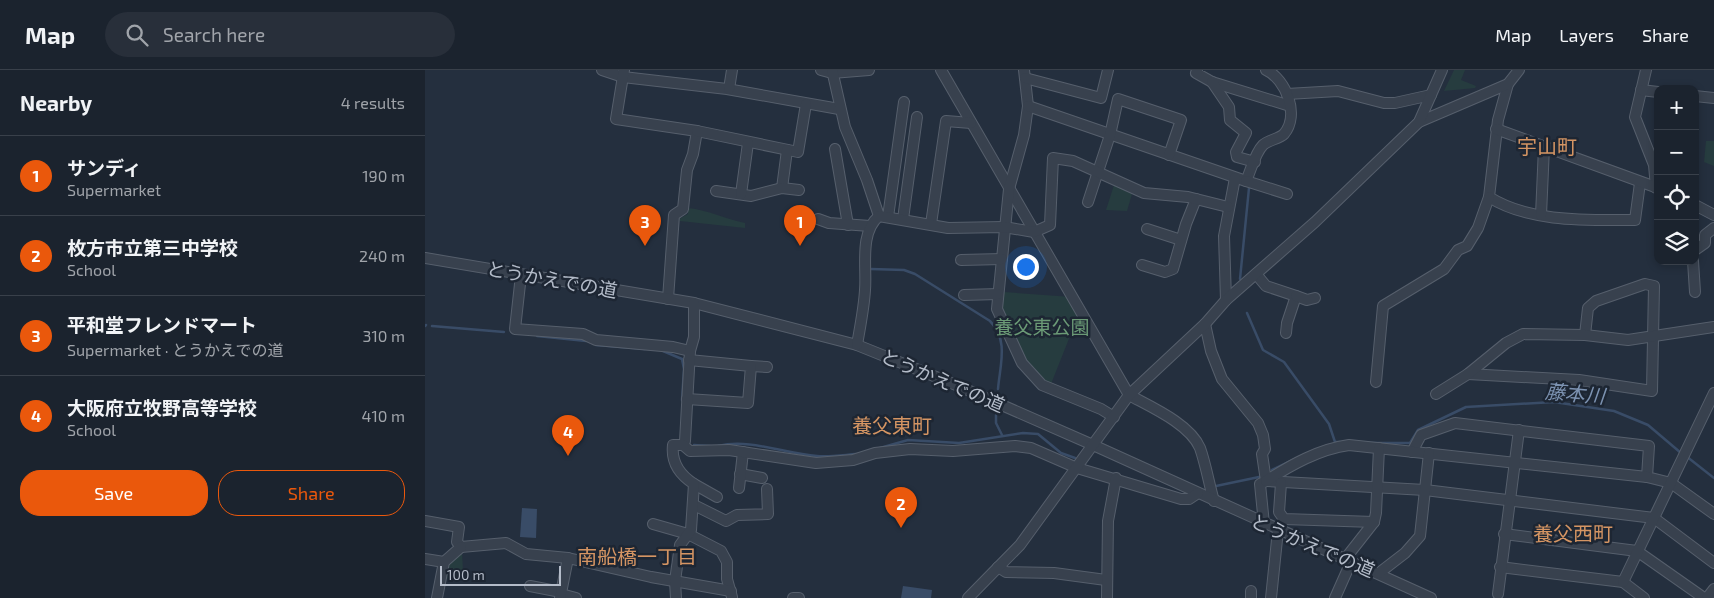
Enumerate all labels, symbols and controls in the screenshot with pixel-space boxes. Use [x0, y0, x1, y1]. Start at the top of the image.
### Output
search box [105, 12, 455, 57]
text: Map [25, 20, 75, 49]
icon: search [123, 21, 151, 49]
text: Search here [163, 23, 265, 46]
text: Map [1495, 24, 1531, 46]
text: Layers [1559, 24, 1614, 46]
text: Share [1642, 24, 1689, 46]
map controls [1654, 85, 1699, 265]
button: + [1654, 85, 1699, 130]
text: Nearby [20, 90, 92, 115]
text: 4 results [341, 93, 405, 112]
button: − [1654, 130, 1699, 175]
district label: 宇山町 [1517, 134, 1577, 158]
text: サンディ [67, 156, 142, 179]
text: 1 [33, 166, 39, 185]
text: 190 m [362, 166, 405, 185]
button: locate [1654, 175, 1699, 220]
text: Supermarket [67, 180, 161, 199]
pin: 3 [629, 205, 661, 246]
pin: 1 [784, 205, 816, 246]
button: layers [1654, 220, 1699, 265]
text: 枚方市立第三中学校 [67, 236, 238, 259]
text: 2 [31, 246, 41, 265]
text: 240 m [359, 246, 405, 265]
your location [1013, 254, 1039, 280]
street label: とうかえでの道 [485, 256, 619, 302]
text: School [67, 260, 116, 279]
text: 平和堂フレンドマート [67, 313, 257, 336]
park label: 養父東公園 [994, 315, 1090, 338]
text: 3 [31, 326, 41, 345]
text: 310 m [363, 326, 405, 345]
text: Supermarket · とうかえでの道 [67, 340, 284, 359]
street label: とうかえでの道 [878, 344, 1008, 416]
water label: 藤本川 [1544, 378, 1608, 408]
text: 大阪府立牧野高等学校 [67, 396, 257, 419]
text: 4 [31, 406, 41, 425]
text: 410 m [362, 406, 405, 425]
district label: 養父東町 [852, 413, 932, 437]
pin: 4 [552, 415, 584, 456]
text: School [67, 420, 116, 439]
button: Save [20, 470, 208, 516]
button: Share [218, 470, 405, 516]
pin: 2 [885, 487, 917, 528]
street label: とうかえでの道 [1248, 509, 1378, 581]
district label: 養父西町 [1533, 521, 1613, 545]
district label: 南船橋一丁目 [577, 544, 697, 568]
scale bar [440, 563, 561, 586]
text: 100 m [447, 566, 485, 583]

